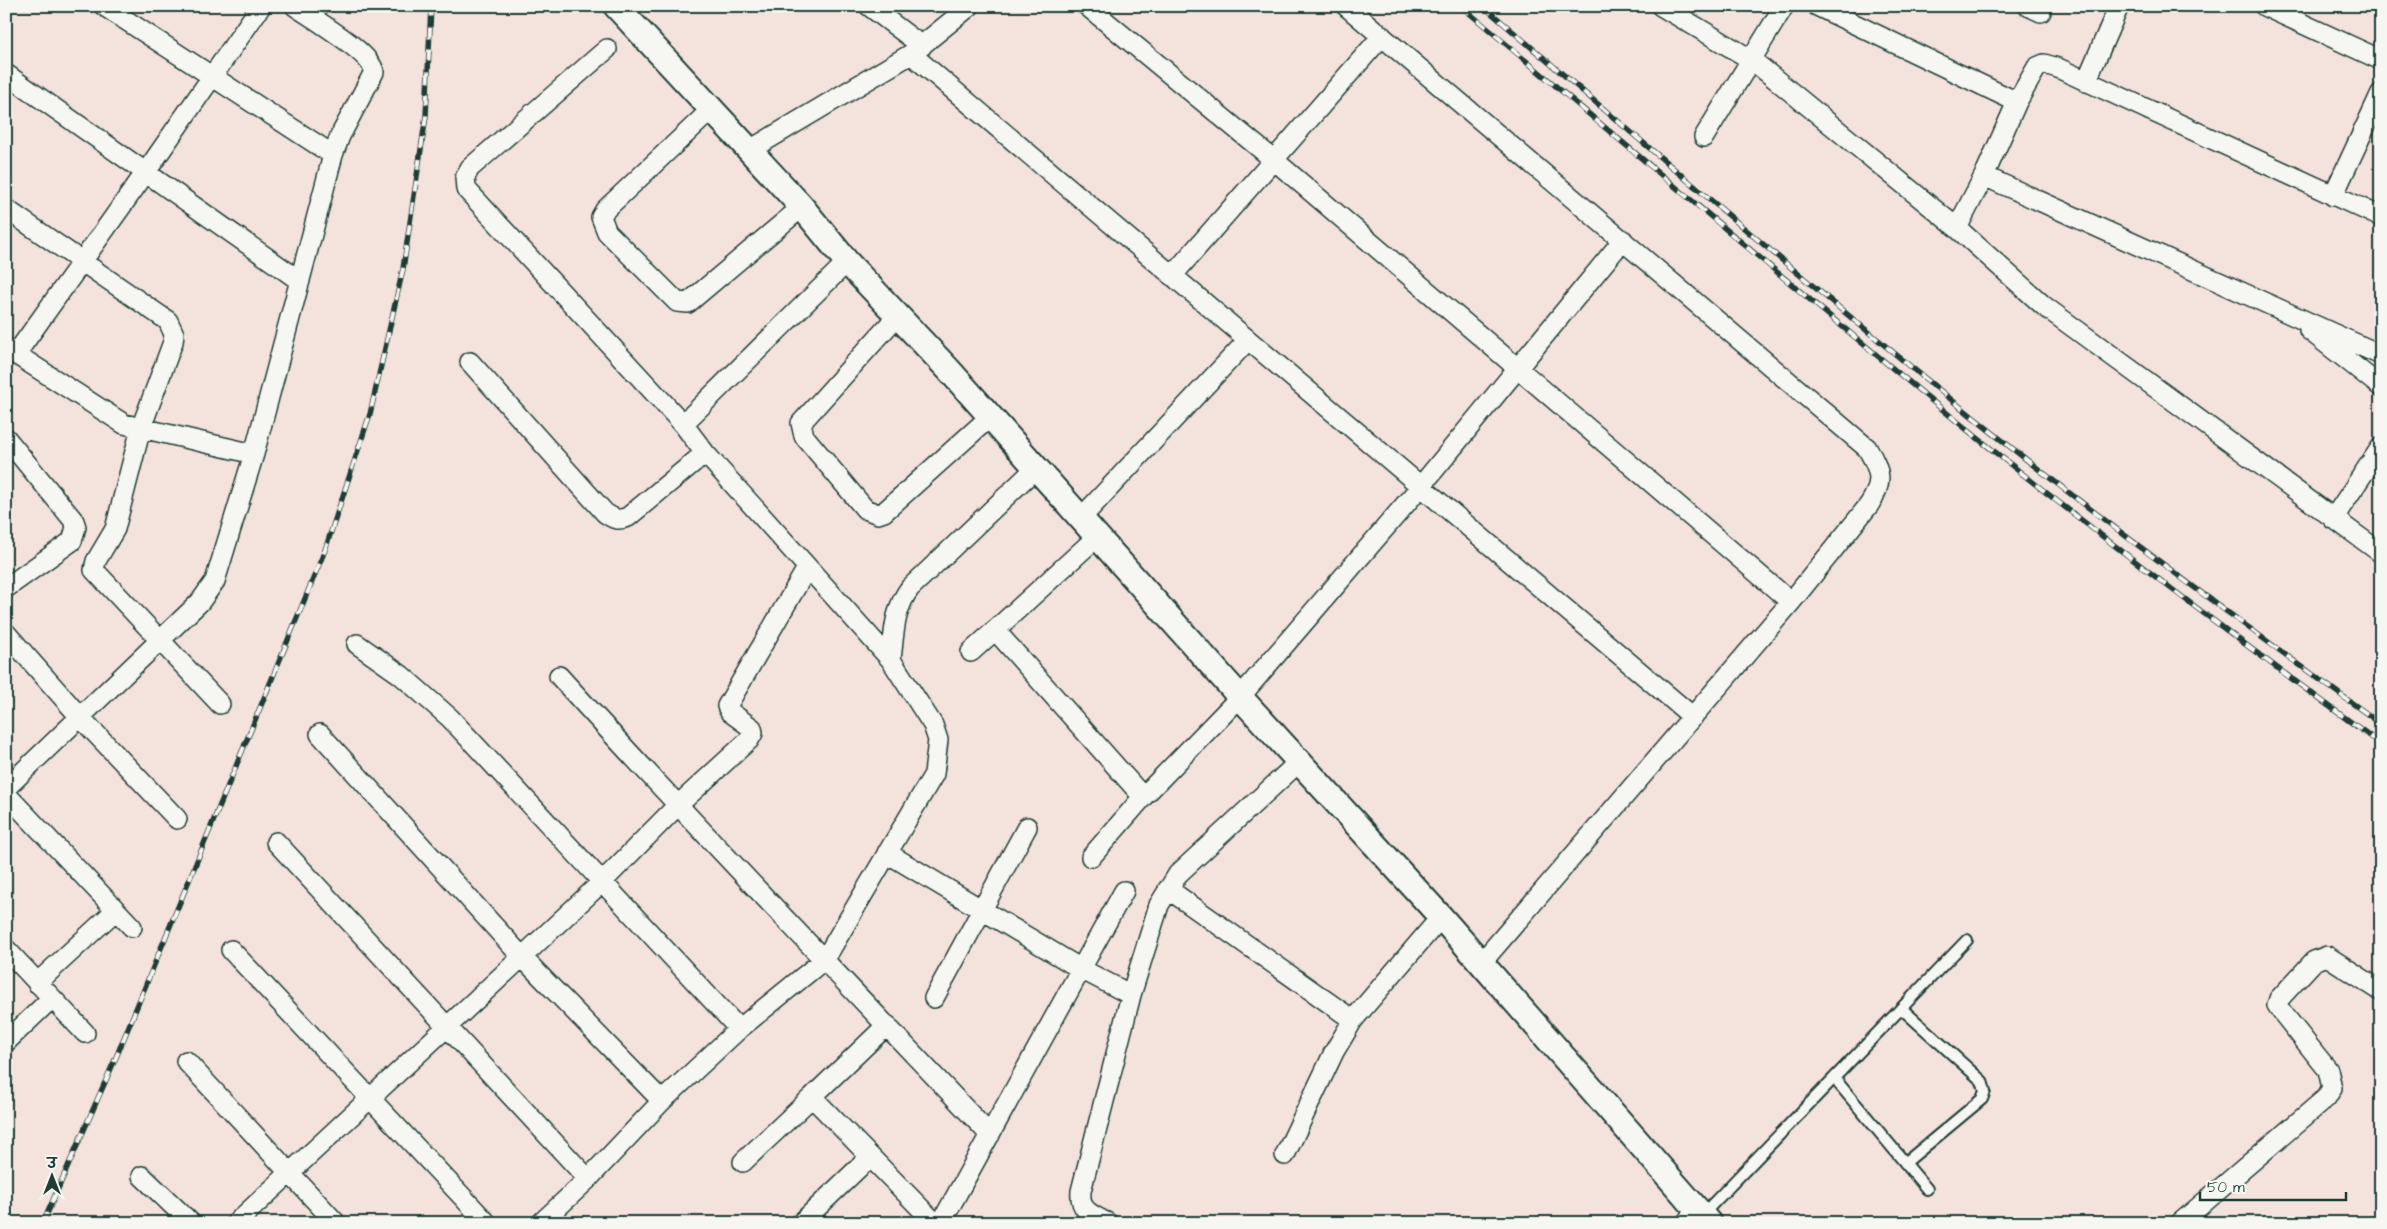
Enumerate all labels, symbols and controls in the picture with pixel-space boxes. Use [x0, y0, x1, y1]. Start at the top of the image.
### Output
north arrow [28, 1152, 78, 1202]
text: उ [45, 1154, 58, 1174]
scale bar [2200, 1169, 2346, 1201]
text: 50 m [2207, 1177, 2245, 1198]

